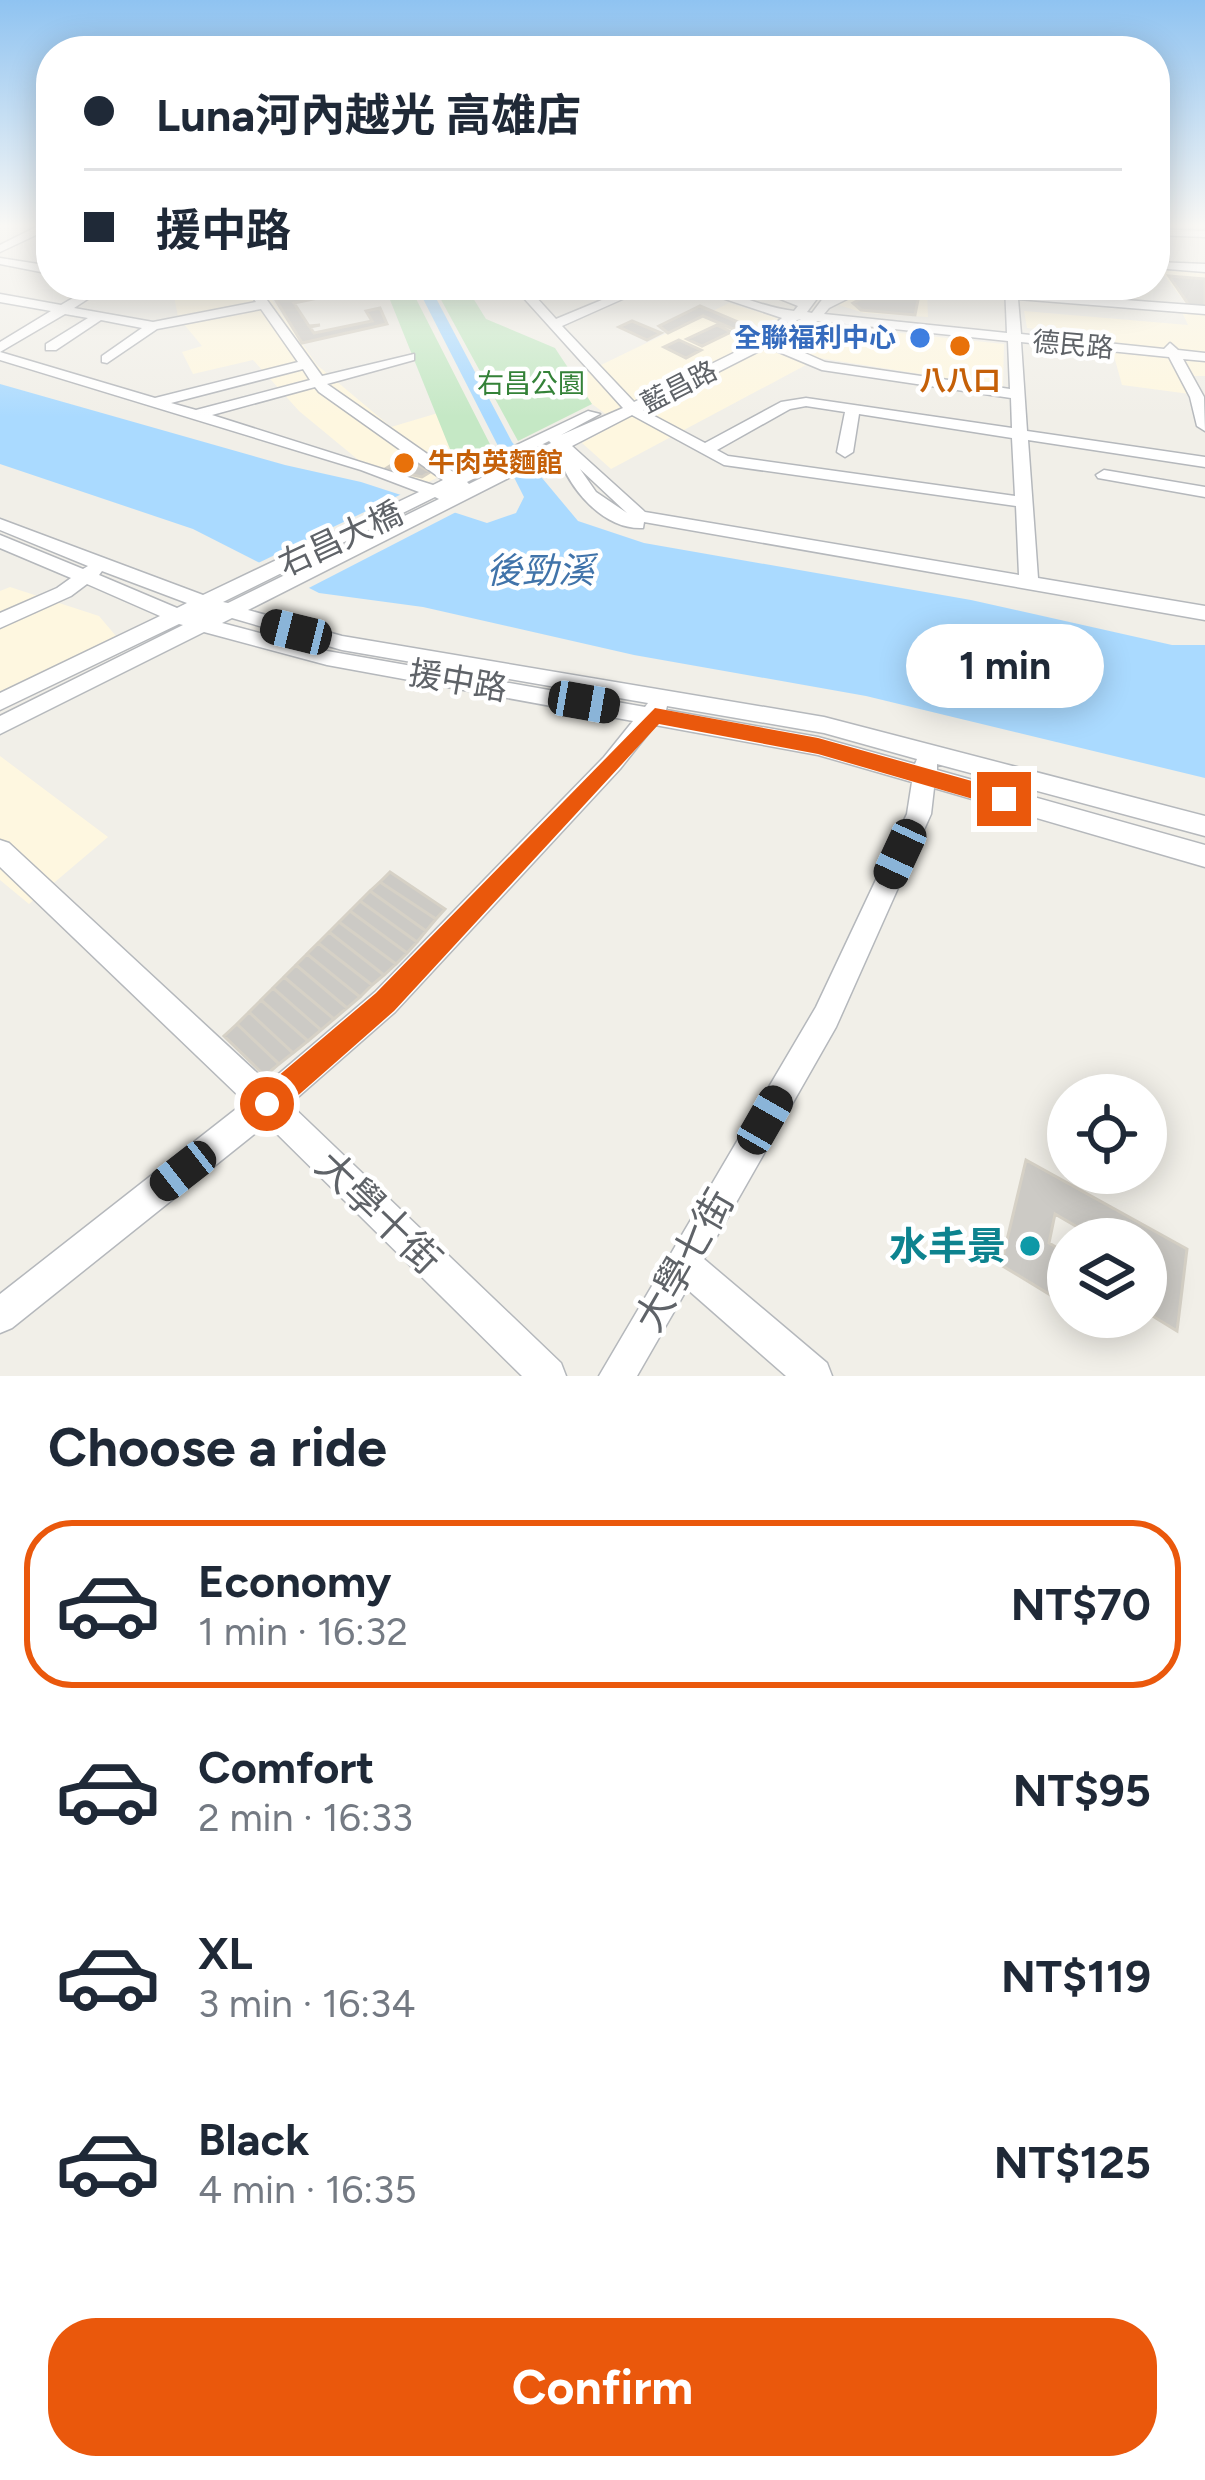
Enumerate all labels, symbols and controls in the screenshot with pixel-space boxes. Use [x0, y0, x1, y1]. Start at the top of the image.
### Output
text: Luna河內越光 高雄店 [156, 88, 581, 142]
text: 援中路 [156, 203, 291, 257]
place label: 全聯福利中心 [734, 321, 896, 354]
marker: 全聯福利中心 [907, 325, 933, 351]
street label: 德民路 [1031, 325, 1115, 364]
marker: 八八口 [947, 333, 973, 359]
street label: 藍昌路 [635, 353, 722, 420]
place label: 八八口 [920, 364, 1001, 397]
park label: 右昌公園 [477, 367, 585, 400]
place label: 牛肉英麵館 [428, 446, 563, 479]
marker: 牛肉英麵館 [391, 450, 417, 476]
street label: 右昌大橋 [272, 493, 408, 584]
water label: 後勁溪 [486, 549, 599, 592]
car [257, 606, 335, 658]
callout: 1 min [905, 625, 1103, 709]
text: 1 min [959, 642, 1051, 689]
street label: 援中路 [406, 653, 510, 708]
car [545, 678, 623, 726]
route end [977, 772, 1031, 826]
car [868, 814, 932, 894]
map controls [1047, 1074, 1167, 1338]
button: locate [1047, 1074, 1167, 1194]
route start [240, 1077, 294, 1131]
car [731, 1080, 799, 1160]
car [144, 1135, 222, 1207]
street label: 大學十街 [306, 1141, 451, 1283]
street label: 大學七街 [625, 1181, 744, 1340]
button: layers [1047, 1218, 1167, 1338]
place label: 水丰景 [889, 1223, 1006, 1270]
marker: 水丰景 [1017, 1233, 1043, 1259]
text: Choose a ride [48, 1415, 387, 1480]
icon: car [54, 1550, 162, 1658]
text: Economy [198, 1554, 391, 1608]
text: NT$70 [1011, 1577, 1151, 1631]
text: 1 min · 16:32 [198, 1608, 408, 1655]
icon: car [54, 1736, 162, 1844]
text: Comfort [198, 1740, 374, 1794]
text: NT$95 [1013, 1763, 1151, 1817]
text: 2 min · 16:33 [198, 1794, 413, 1841]
icon: car [54, 1922, 162, 2030]
text: XL [198, 1926, 253, 1980]
text: NT$119 [1001, 1949, 1151, 2003]
text: 3 min · 16:34 [198, 1980, 416, 2027]
icon: car [54, 2108, 162, 2216]
text: Black [198, 2112, 309, 2166]
text: NT$125 [994, 2135, 1151, 2189]
text: 4 min · 16:35 [198, 2166, 417, 2213]
button: Confirm [48, 2318, 1157, 2456]

